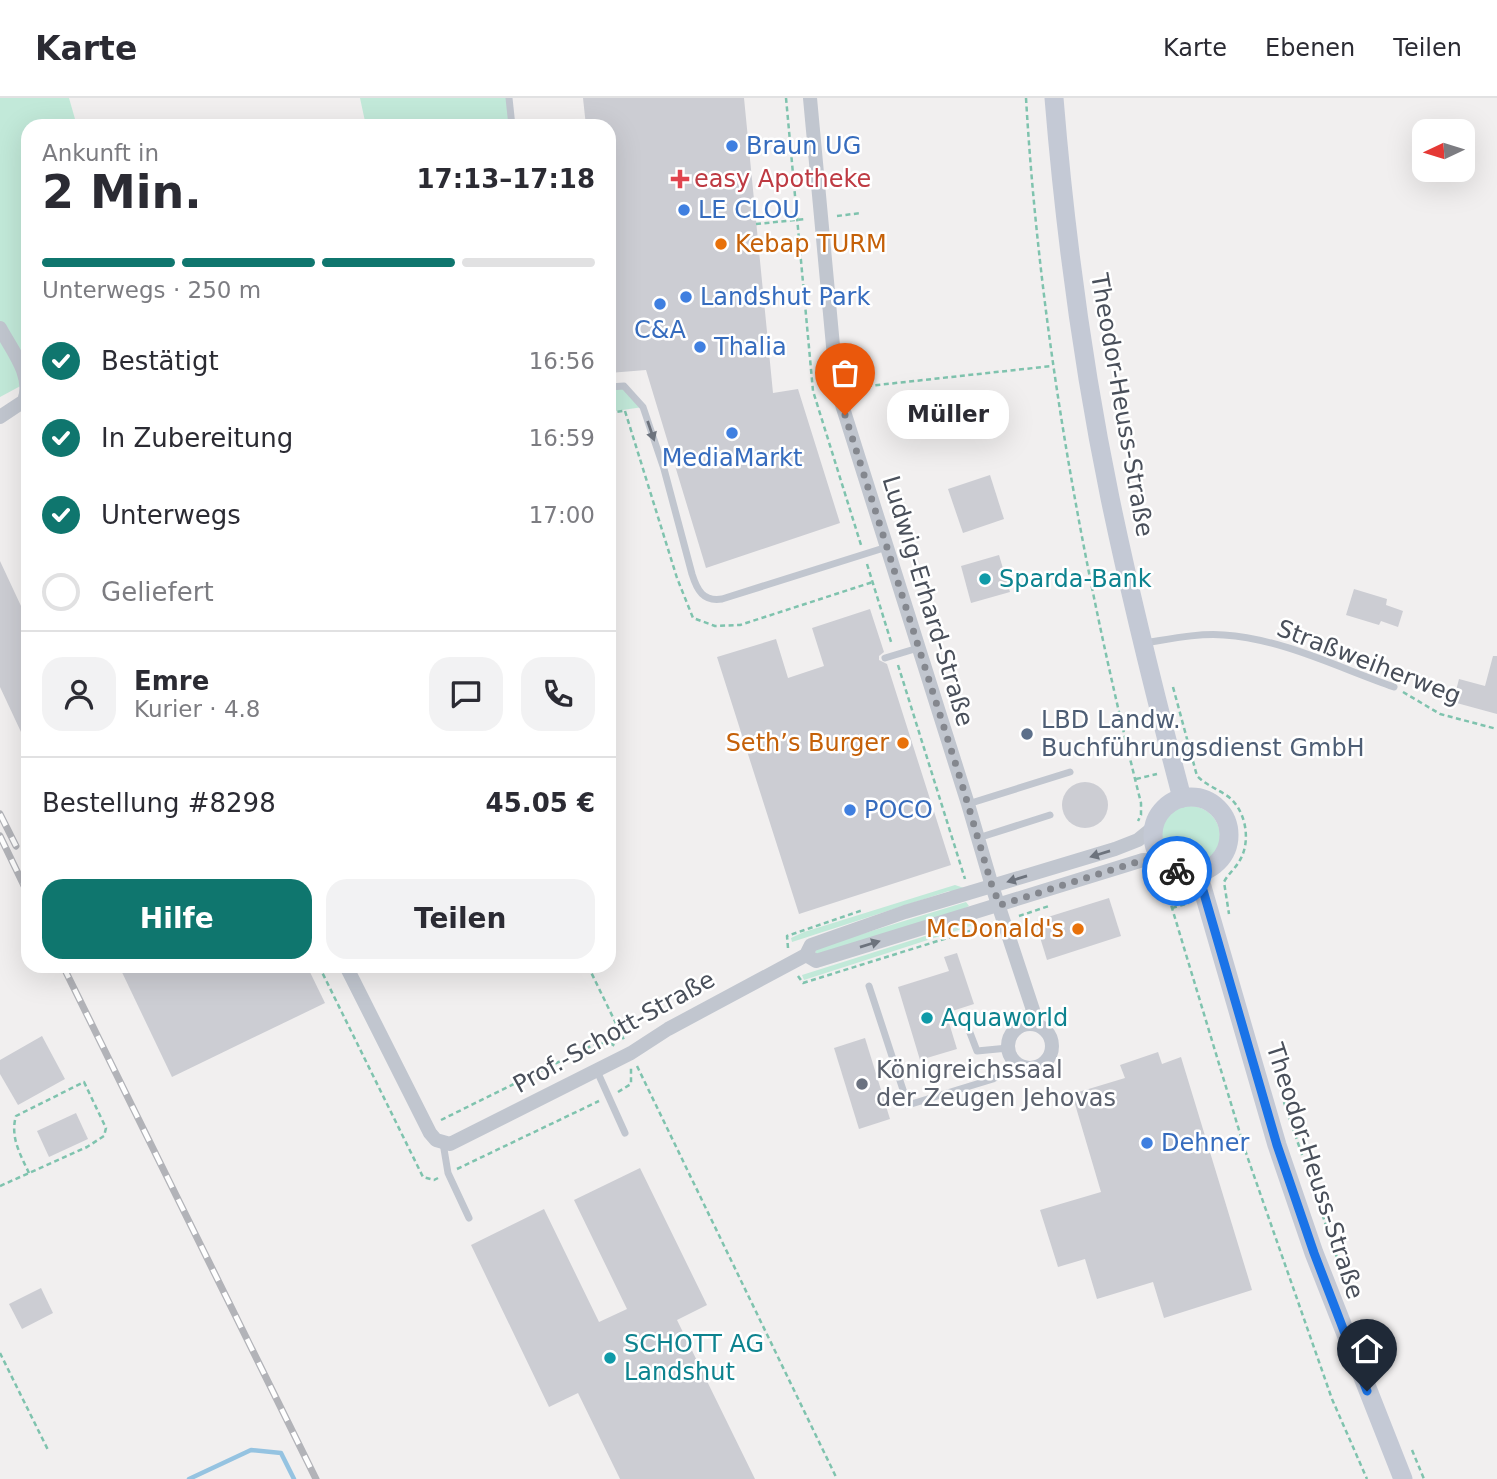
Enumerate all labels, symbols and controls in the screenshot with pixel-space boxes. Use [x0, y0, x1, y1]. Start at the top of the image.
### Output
text: Karte [35, 29, 137, 68]
text: Karte [1163, 34, 1227, 62]
text: Ebenen [1265, 34, 1355, 62]
text: Teilen [1393, 34, 1462, 62]
north arrow [1412, 119, 1475, 182]
map controls [1412, 119, 1475, 182]
place label: Braun UG [746, 132, 861, 160]
marker: Braun UG [724, 138, 740, 154]
text: Ankunft in [42, 140, 159, 166]
text: 17:13–17:18 [416, 164, 595, 194]
text: 2 Min. [42, 165, 202, 219]
place label: easy Apotheke [694, 165, 871, 193]
marker: easy Apotheke [672, 171, 688, 187]
place label: LE CLOU [698, 196, 800, 224]
marker: LE CLOU [676, 202, 692, 218]
place label: Kebap TURM [735, 230, 887, 258]
marker: Kebap TURM [713, 236, 729, 252]
street label: Theodor-Heuss-Straße [1085, 270, 1159, 539]
text: Unterwegs · 250 m [42, 277, 261, 303]
place label: Landshut Park [700, 283, 870, 311]
marker: Landshut Park [678, 289, 694, 305]
marker: C&A [652, 296, 668, 312]
place label: C&A [634, 316, 687, 344]
place label: Thalia [713, 333, 787, 361]
marker: Thalia [692, 339, 708, 355]
icon: check [42, 342, 80, 380]
pin [815, 343, 875, 415]
text: Bestätigt [101, 346, 219, 376]
text: 16:56 [529, 348, 595, 374]
icon: bag [826, 354, 864, 392]
callout: Müller [887, 390, 1010, 440]
text: Müller [907, 401, 989, 427]
icon: check [42, 419, 80, 457]
one-way arrow [646, 420, 657, 441]
text: In Zubereitung [101, 423, 293, 453]
text: 16:59 [529, 425, 595, 451]
marker: MediaMarkt [724, 425, 740, 441]
place label: MediaMarkt [662, 444, 802, 472]
street label: Ludwig-Erhard-Straße [877, 472, 979, 730]
icon: check [42, 496, 80, 534]
text: Unterwegs [101, 500, 241, 530]
text: 17:00 [529, 502, 595, 528]
place label: Sparda-Bank [999, 565, 1152, 593]
marker: Sparda-Bank [977, 571, 993, 587]
text: Geliefert [101, 577, 214, 607]
street label: Straßweiherweg [1273, 614, 1465, 710]
button: person [42, 657, 116, 731]
button: chat [429, 657, 503, 731]
button: phone [521, 657, 595, 731]
text: Emre [134, 666, 209, 696]
text: Kurier · 4.8 [134, 696, 260, 722]
place label: LBD Landw. Buchführungsdienst GmbH [1041, 706, 1365, 762]
marker: LBD Landw. Buchführungsdienst GmbH [1019, 726, 1035, 742]
place label: Seth’s Burger [726, 729, 889, 757]
marker: Seth’s Burger [895, 735, 911, 751]
text: Bestellung #8298 [42, 788, 276, 818]
text: 45.05 € [486, 788, 595, 818]
place label: POCO [864, 796, 933, 824]
marker: POCO [842, 802, 858, 818]
courier [1142, 836, 1212, 906]
one-way arrow [1089, 849, 1110, 859]
icon: bike [1158, 852, 1196, 890]
one-way arrow [1006, 874, 1027, 884]
button: Hilfe [42, 879, 312, 959]
button: Teilen [326, 879, 595, 959]
place label: McDonald's [926, 915, 1064, 943]
marker: McDonald's [1070, 921, 1086, 937]
one-way arrow [860, 939, 881, 949]
street label: Prof.-Schott-Straße [508, 965, 720, 1099]
place label: Aquaworld [941, 1004, 1068, 1032]
marker: Aquaworld [919, 1010, 935, 1026]
street label: Theodor-Heuss-Straße [1260, 1039, 1370, 1302]
place label: Königreichssaal der Zeugen Jehovas [876, 1056, 1116, 1112]
marker: Königreichssaal der Zeugen Jehovas [854, 1076, 870, 1092]
place label: Dehner [1161, 1129, 1249, 1157]
marker: Dehner [1139, 1135, 1155, 1151]
pin [1337, 1319, 1397, 1391]
place label: SCHOTT AG Landshut [624, 1330, 764, 1386]
icon: home [1348, 1330, 1386, 1368]
marker: SCHOTT AG Landshut [602, 1350, 618, 1366]

